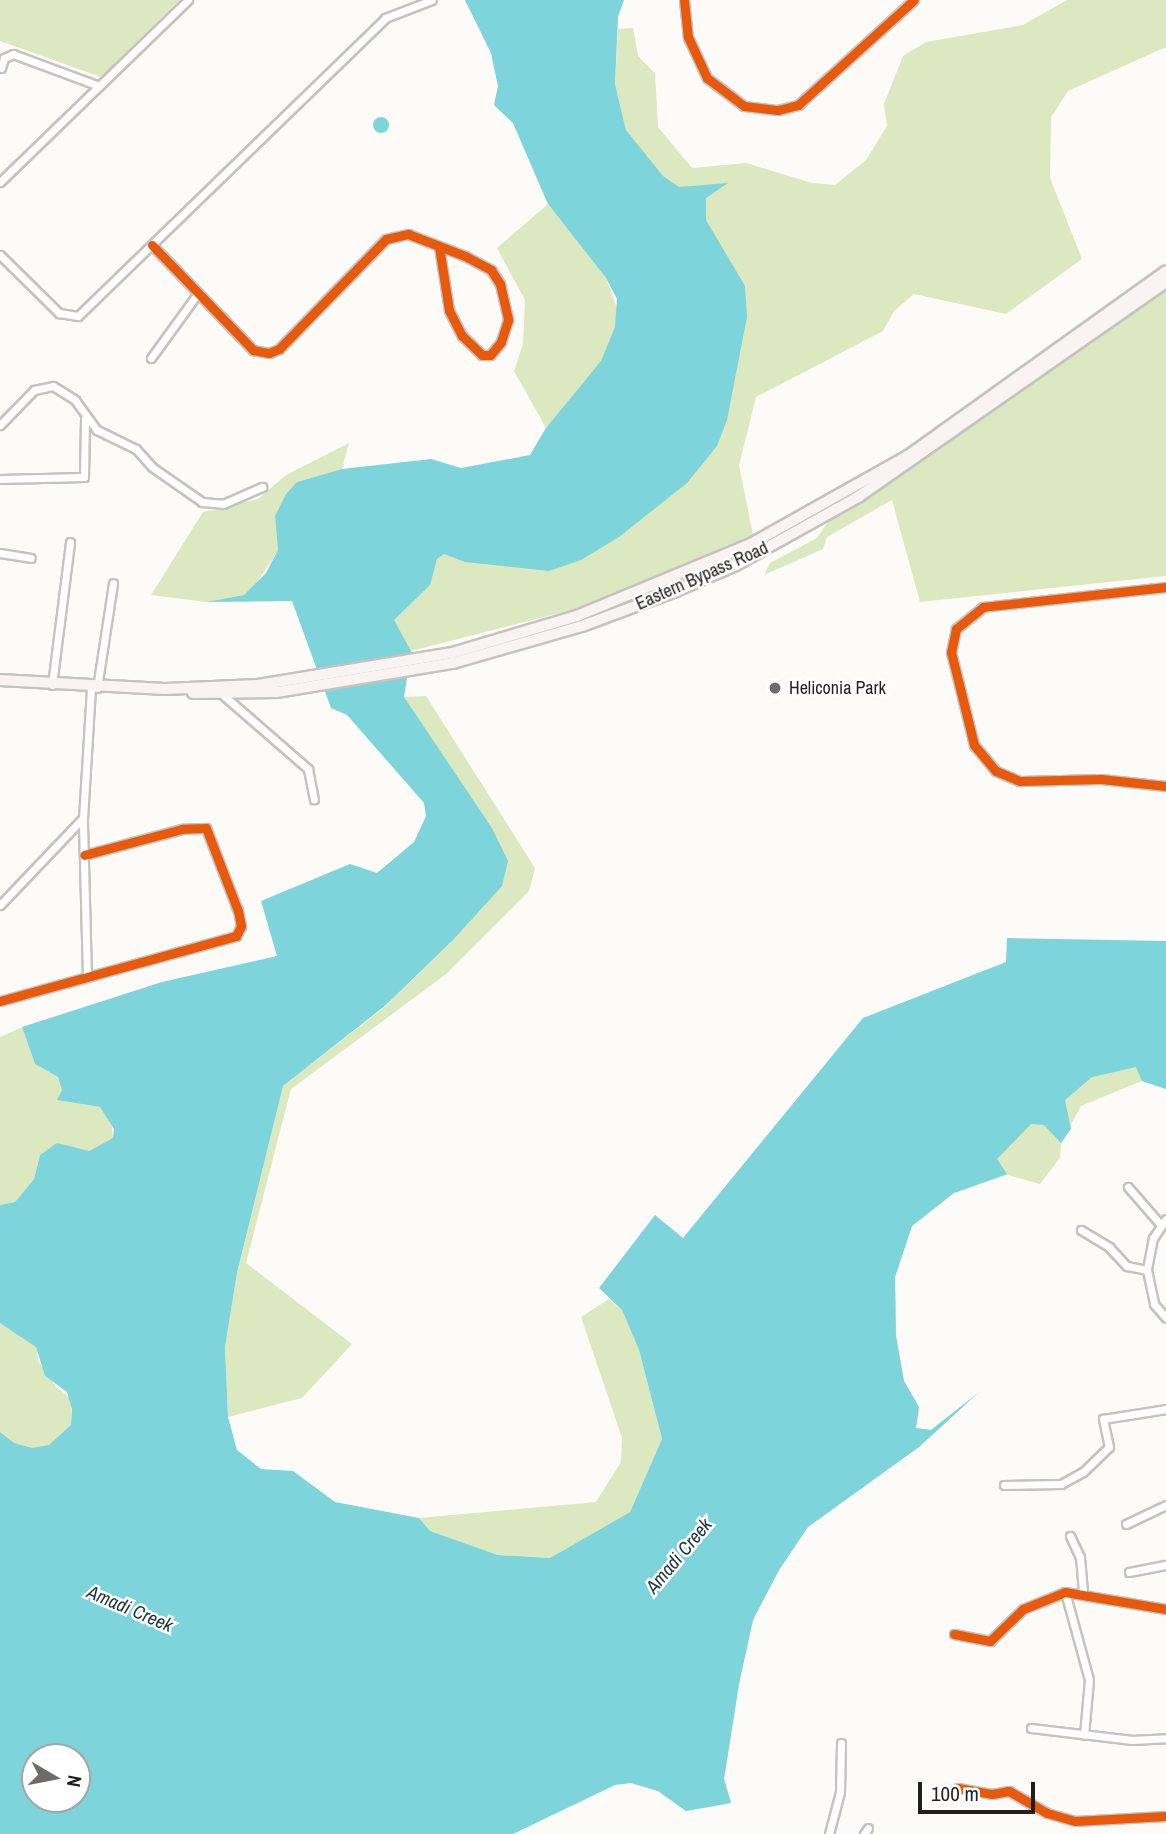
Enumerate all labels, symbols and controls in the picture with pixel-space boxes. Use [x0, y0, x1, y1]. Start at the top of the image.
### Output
street label: Eastern Bypass Road [632, 537, 772, 615]
place label: Heliconia Park [789, 677, 886, 699]
marker: Heliconia Park [767, 680, 783, 696]
water label: Amadi Creek [641, 1514, 717, 1598]
water label: Amadi Creek [84, 1581, 176, 1637]
north arrow [21, 1743, 91, 1813]
scale bar [921, 1768, 1038, 1812]
text: N [61, 1774, 88, 1789]
text: 100 m [931, 1779, 979, 1808]

